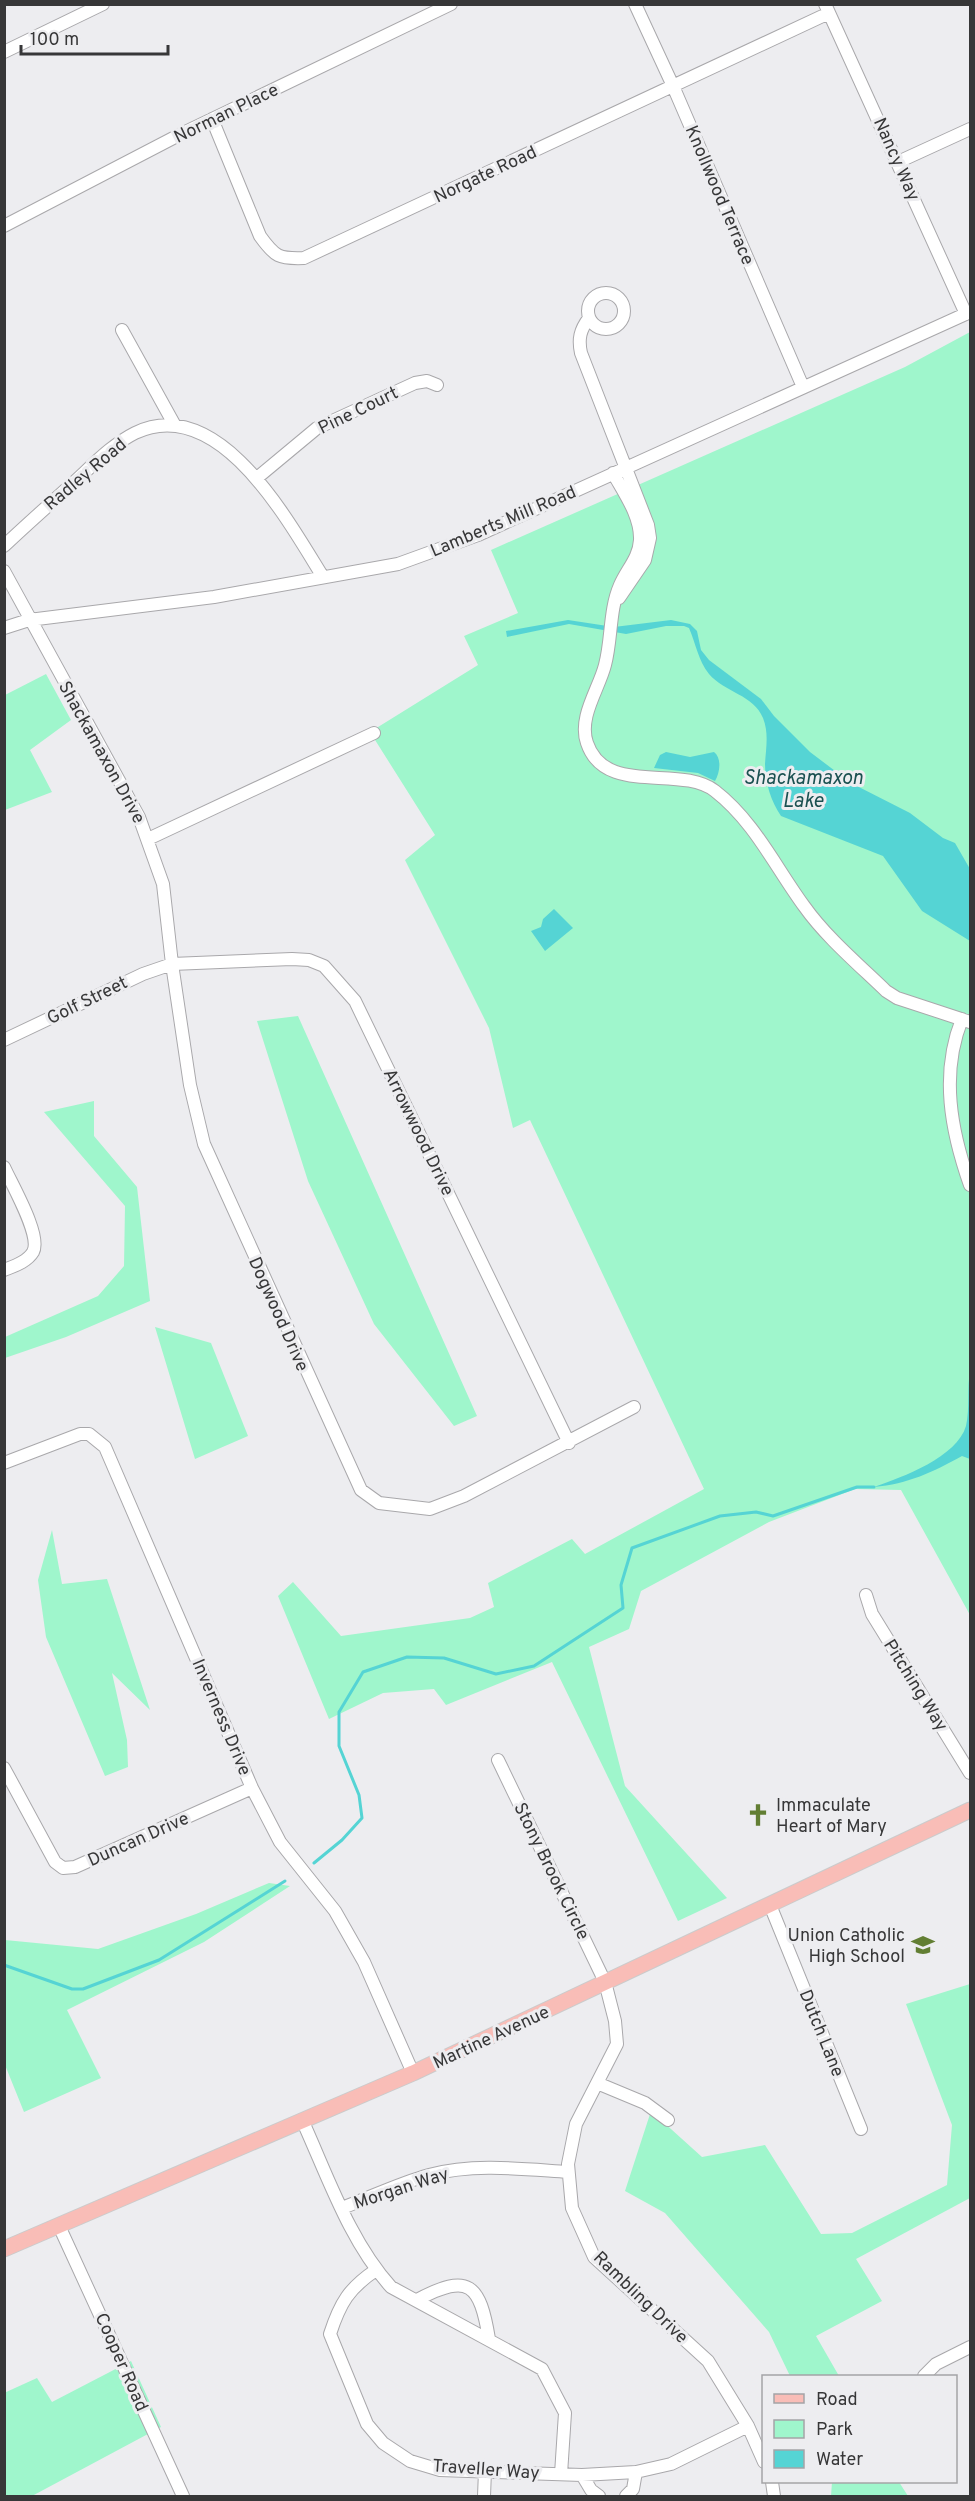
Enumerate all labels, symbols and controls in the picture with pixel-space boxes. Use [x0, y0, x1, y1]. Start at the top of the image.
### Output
scale bar [21, 18, 168, 56]
text: 100 m [30, 29, 79, 52]
street label: Norman Place [171, 79, 283, 150]
street label: Nancy Way [867, 115, 924, 205]
street label: Knollwood Terrace [679, 122, 758, 269]
street label: Norgate Road [430, 141, 541, 209]
street label: Pine Court [315, 382, 403, 441]
street label: Radley Road [40, 434, 132, 516]
street label: Lamberts Mill Road [427, 481, 580, 563]
street label: Shackamaxon Drive [52, 677, 149, 828]
water label: Shackamaxon Lake [743, 766, 863, 815]
street label: Golf Street [44, 972, 132, 1031]
street label: Arrowwood Drive [377, 1065, 458, 1200]
street label: Dogwood Drive [242, 1254, 313, 1375]
street label: Pitching Way [877, 1635, 952, 1736]
street label: Inverness Drive [186, 1656, 256, 1779]
place label: Immaculate Heart of Mary [776, 1795, 887, 1839]
street label: Stony Brook Circle [507, 1799, 594, 1944]
church icon: Immaculate Heart of Mary [745, 1802, 771, 1828]
street label: Duncan Drive [84, 1808, 193, 1873]
place label: Union Catholic High School [788, 1925, 905, 1969]
school or university icon: Union Catholic High School [910, 1932, 936, 1958]
street label: Dutch Lane [793, 1986, 849, 2081]
street label: Martine Avenue [430, 2001, 553, 2075]
street label: Morgan Way [351, 2163, 452, 2216]
street label: Rambling Drive [588, 2247, 692, 2349]
street label: Cooper Road [89, 2310, 153, 2415]
legend [762, 2375, 957, 2483]
text: Road [816, 2389, 858, 2412]
text: Park [816, 2419, 853, 2442]
text: Water [816, 2449, 863, 2472]
street label: Traveller Way [431, 2455, 540, 2486]

